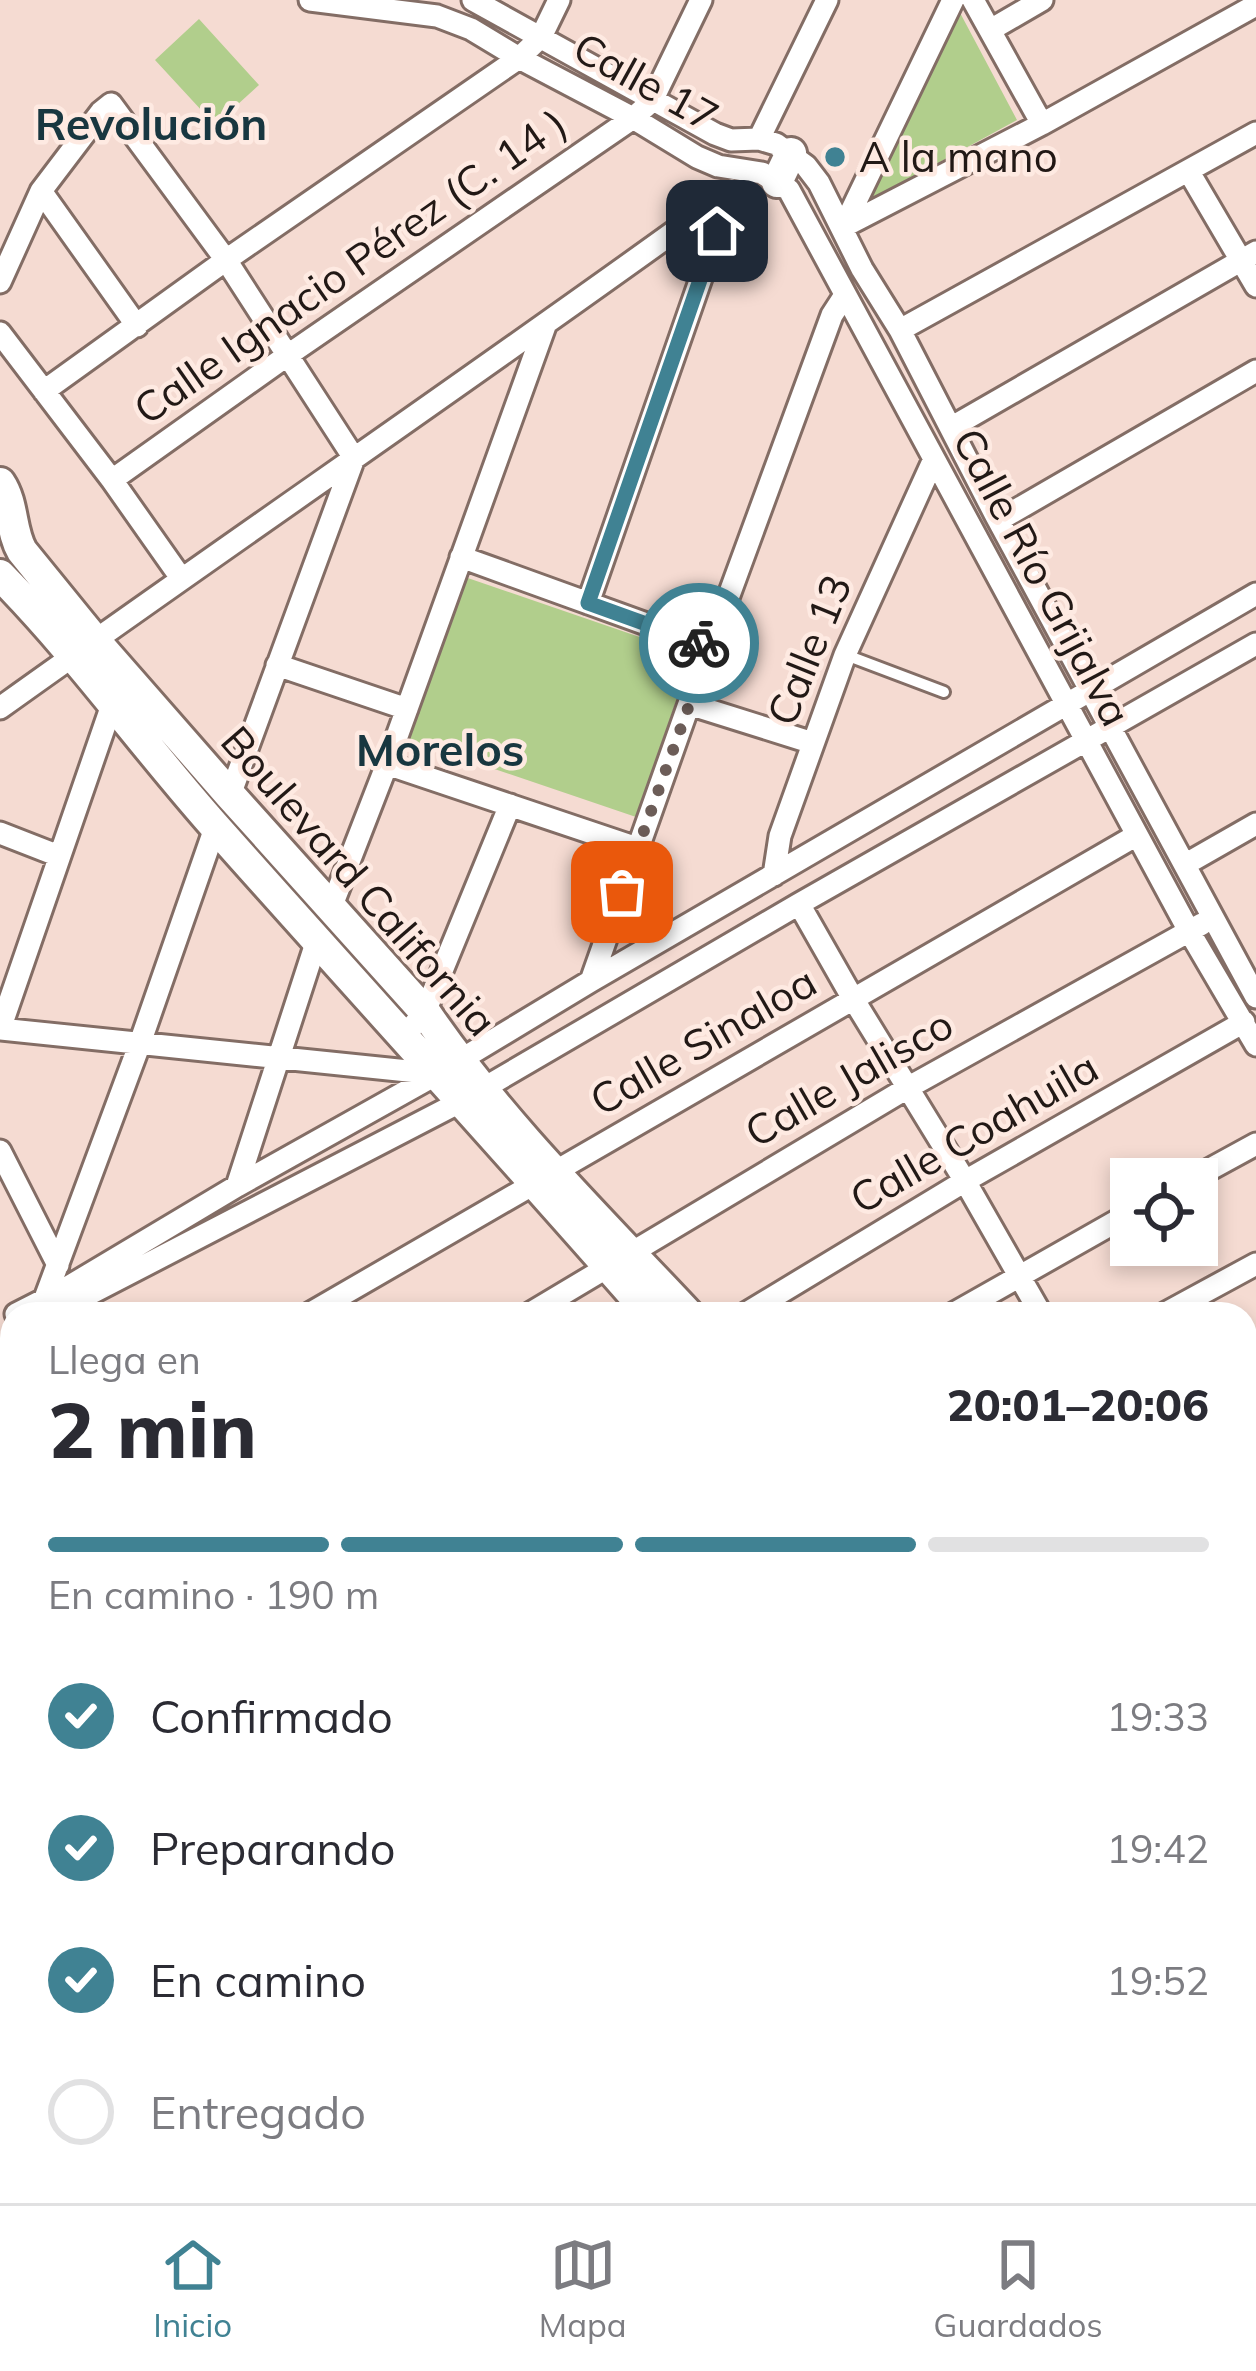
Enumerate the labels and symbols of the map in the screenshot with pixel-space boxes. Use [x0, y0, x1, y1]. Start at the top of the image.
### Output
street label: Calle 17 [565, 20, 728, 143]
district label: Revolución [35, 95, 267, 151]
street label: Calle Ignacio Pérez (C. 14 ) [123, 96, 576, 435]
place label: A la mano [859, 130, 1058, 183]
marker: A la mano [822, 144, 848, 170]
pin [666, 180, 768, 282]
street label: Calle Río Grijalva [942, 419, 1143, 735]
street label: Calle 13 [754, 567, 863, 733]
courier [639, 583, 759, 703]
street label: Boulevard California [210, 715, 508, 1047]
district label: Morelos [356, 721, 524, 777]
pin [571, 841, 673, 943]
street label: Calle Sinaloa [580, 955, 825, 1127]
street label: Calle Jalisco [735, 997, 962, 1158]
street label: Calle Coahuila [840, 1040, 1107, 1225]

